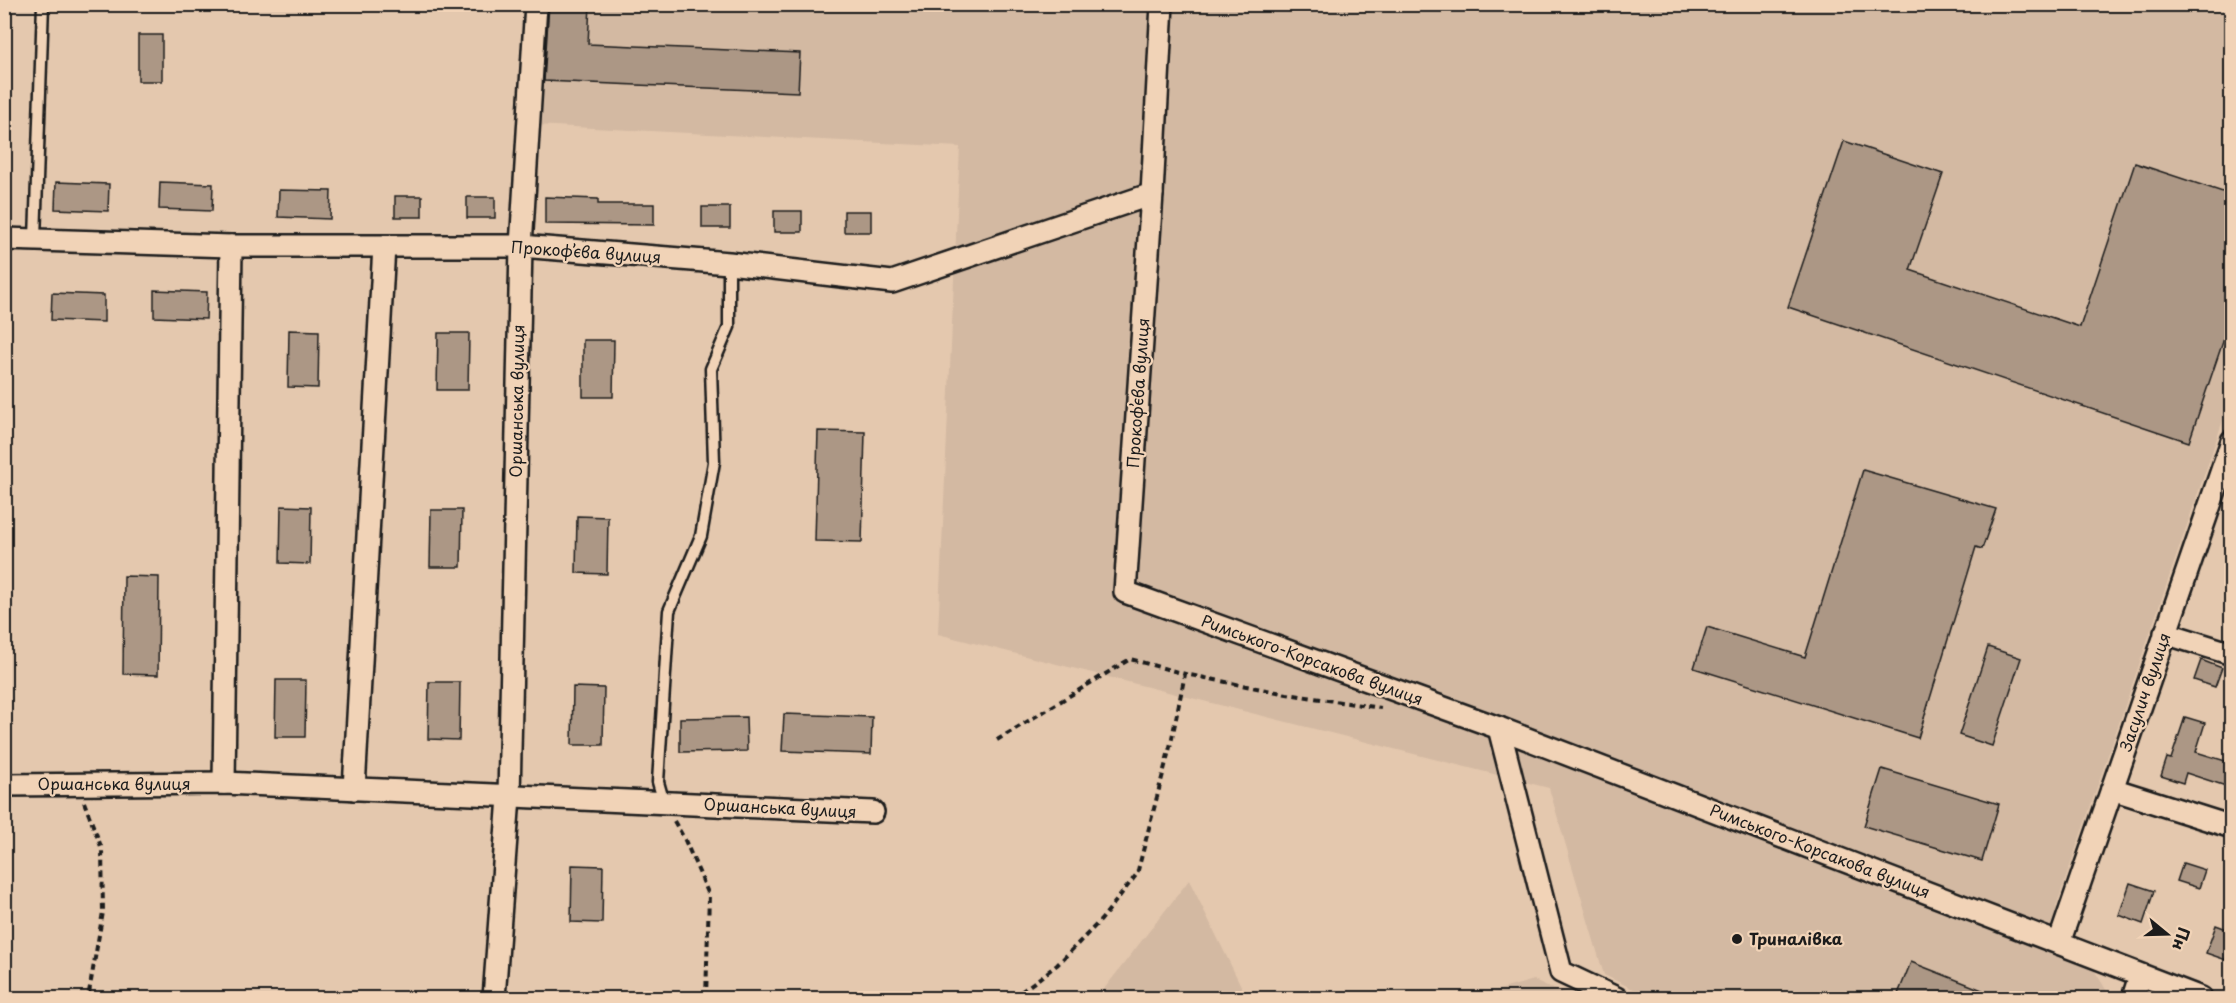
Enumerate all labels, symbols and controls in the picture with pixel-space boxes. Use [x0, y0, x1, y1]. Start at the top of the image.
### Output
street label: Прокоф’єва вулиця [510, 234, 662, 268]
street label: Прокоф’єва вулиця [1120, 317, 1154, 469]
street label: Оршанська вулиця [503, 324, 529, 478]
street label: Римського-Корсакова вулиця [1198, 608, 1427, 710]
street label: Засулич вулиця [2112, 629, 2176, 755]
street label: Оршанська вулиця [37, 771, 191, 795]
street label: Оршанська вулиця [703, 791, 857, 823]
street label: Римського-Корсакова вулиця [1707, 797, 1934, 903]
north arrow [2137, 904, 2197, 964]
text: Пн [2167, 924, 2197, 954]
place label: Триналівка [1749, 926, 1843, 950]
marker: Триналівка [1730, 932, 1744, 946]

